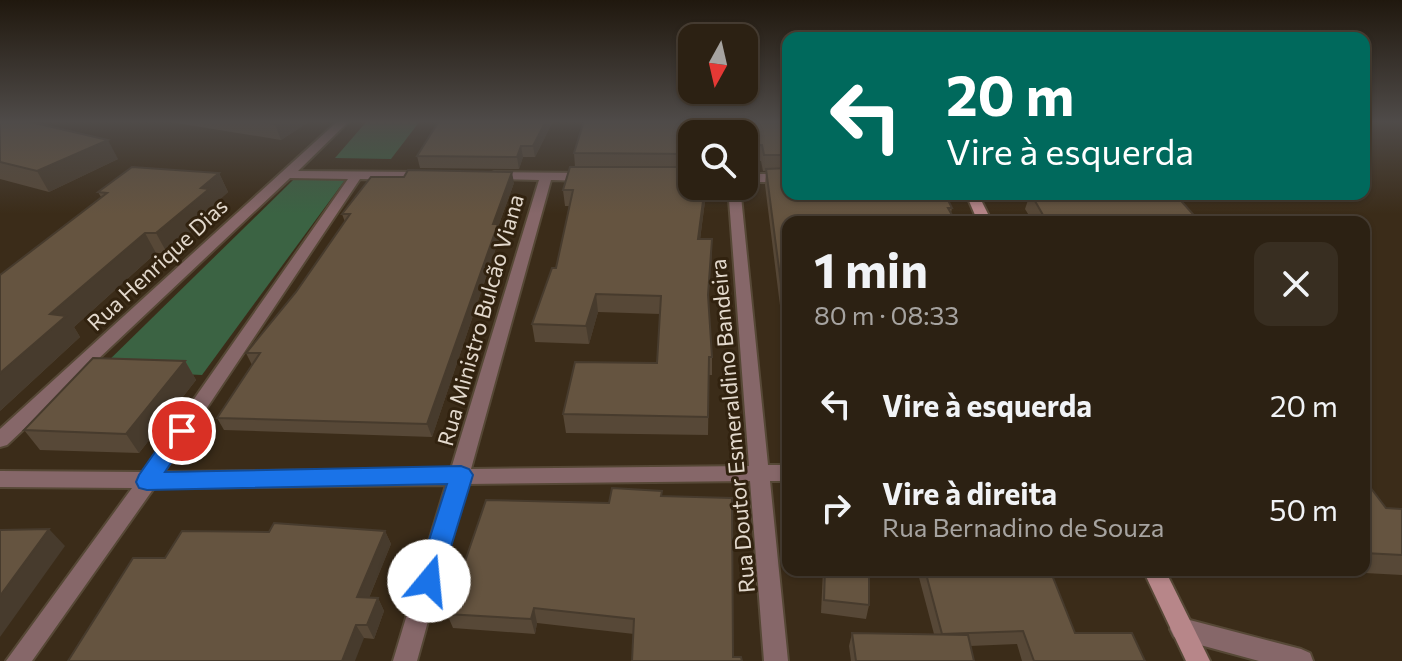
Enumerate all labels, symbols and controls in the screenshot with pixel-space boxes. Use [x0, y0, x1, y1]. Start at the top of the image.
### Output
north arrow [678, 24, 758, 104]
map controls [678, 24, 758, 200]
text: 20 m [946, 59, 1074, 128]
icon: left [814, 64, 918, 168]
button: search [678, 120, 758, 200]
text: Vire à esquerda [946, 128, 1194, 172]
street label: Rua Ministro Bulcão Viana [431, 191, 529, 449]
street label: Rua Henrique Dias [81, 192, 233, 336]
text: 1 min [814, 239, 928, 298]
button: close [1254, 242, 1338, 326]
street label: Rua Doutor Esmeraldino Bandeira [704, 258, 760, 594]
text: 80 m · 08:33 [814, 299, 959, 330]
icon: left [814, 382, 858, 426]
text: Vire à esquerda [882, 386, 1092, 423]
text: 20 m [1270, 386, 1338, 423]
pin [148, 397, 216, 465]
icon: arrive [160, 409, 204, 453]
text: Vire à direita [882, 474, 1057, 511]
icon: right [814, 486, 858, 530]
text: 50 m [1269, 490, 1338, 527]
text: Rua Bernadino de Souza [882, 511, 1164, 542]
position arrow [387, 539, 471, 623]

